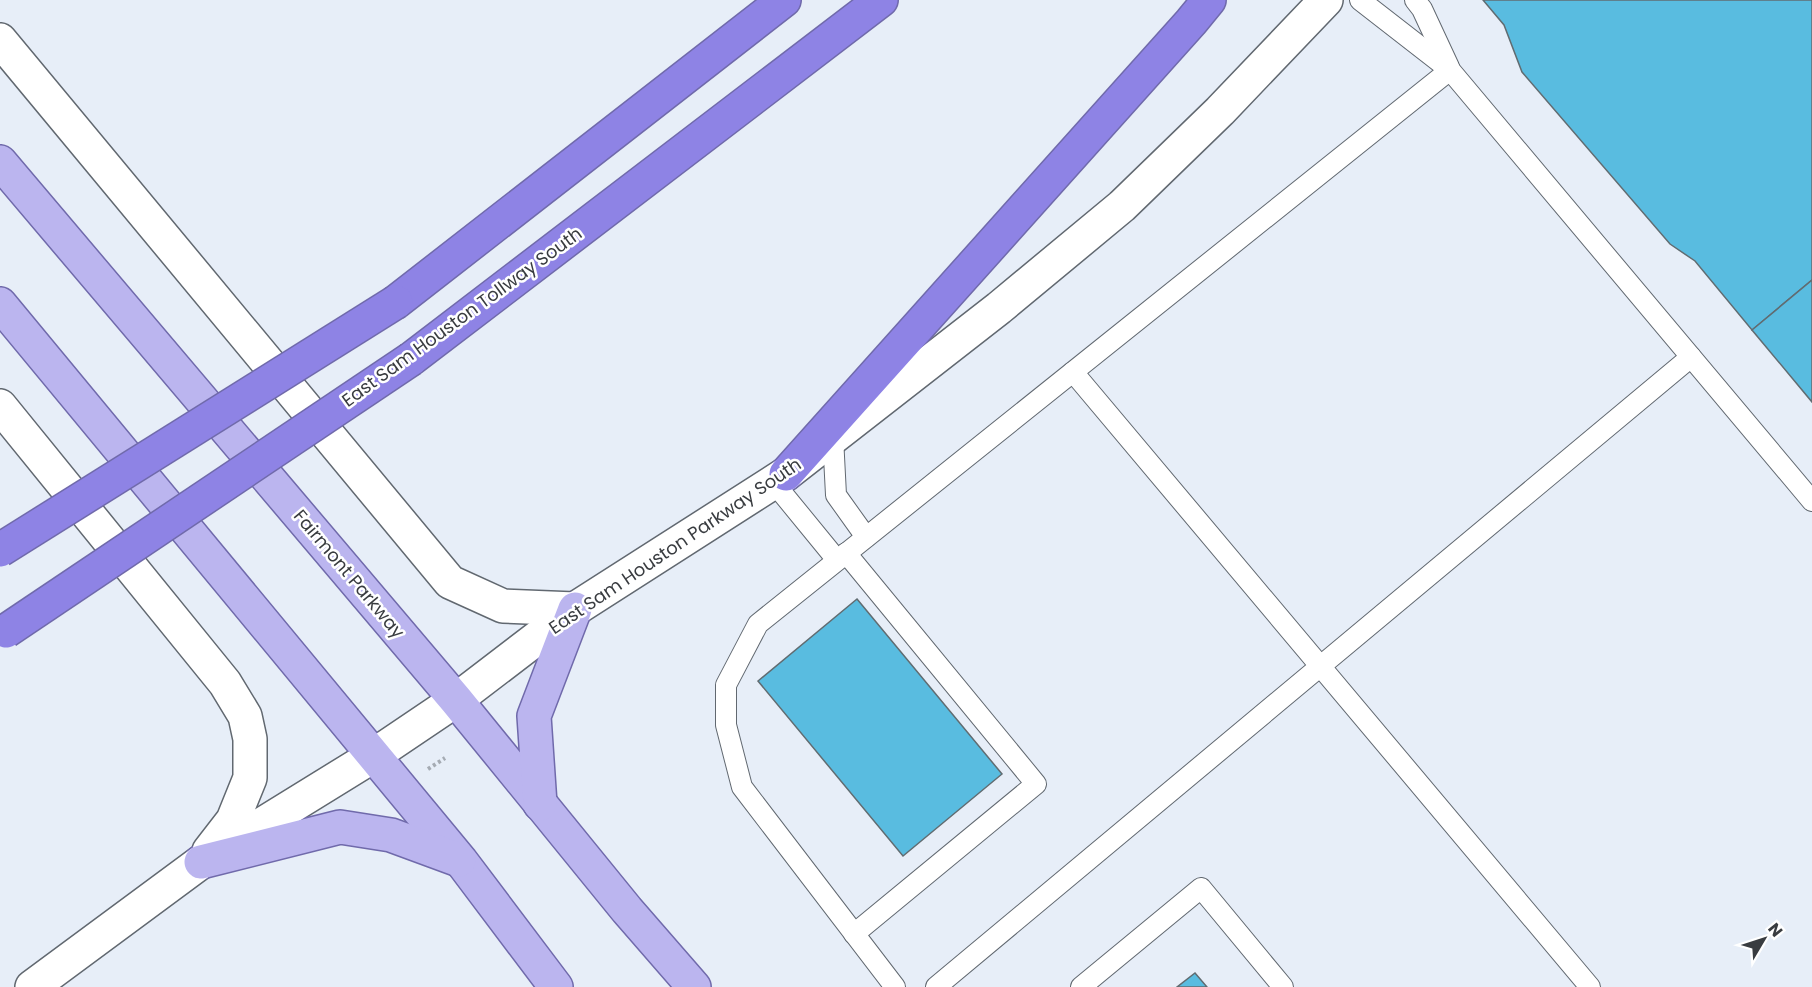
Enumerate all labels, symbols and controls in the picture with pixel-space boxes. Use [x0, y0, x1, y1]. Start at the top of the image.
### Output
street label: East Sam Houston Tollway South [337, 221, 587, 412]
street label: East Sam Houston Parkway South [544, 451, 806, 640]
street label: Fairmont Parkway [288, 504, 411, 643]
north arrow [1734, 909, 1794, 969]
text: N [1763, 918, 1788, 942]

